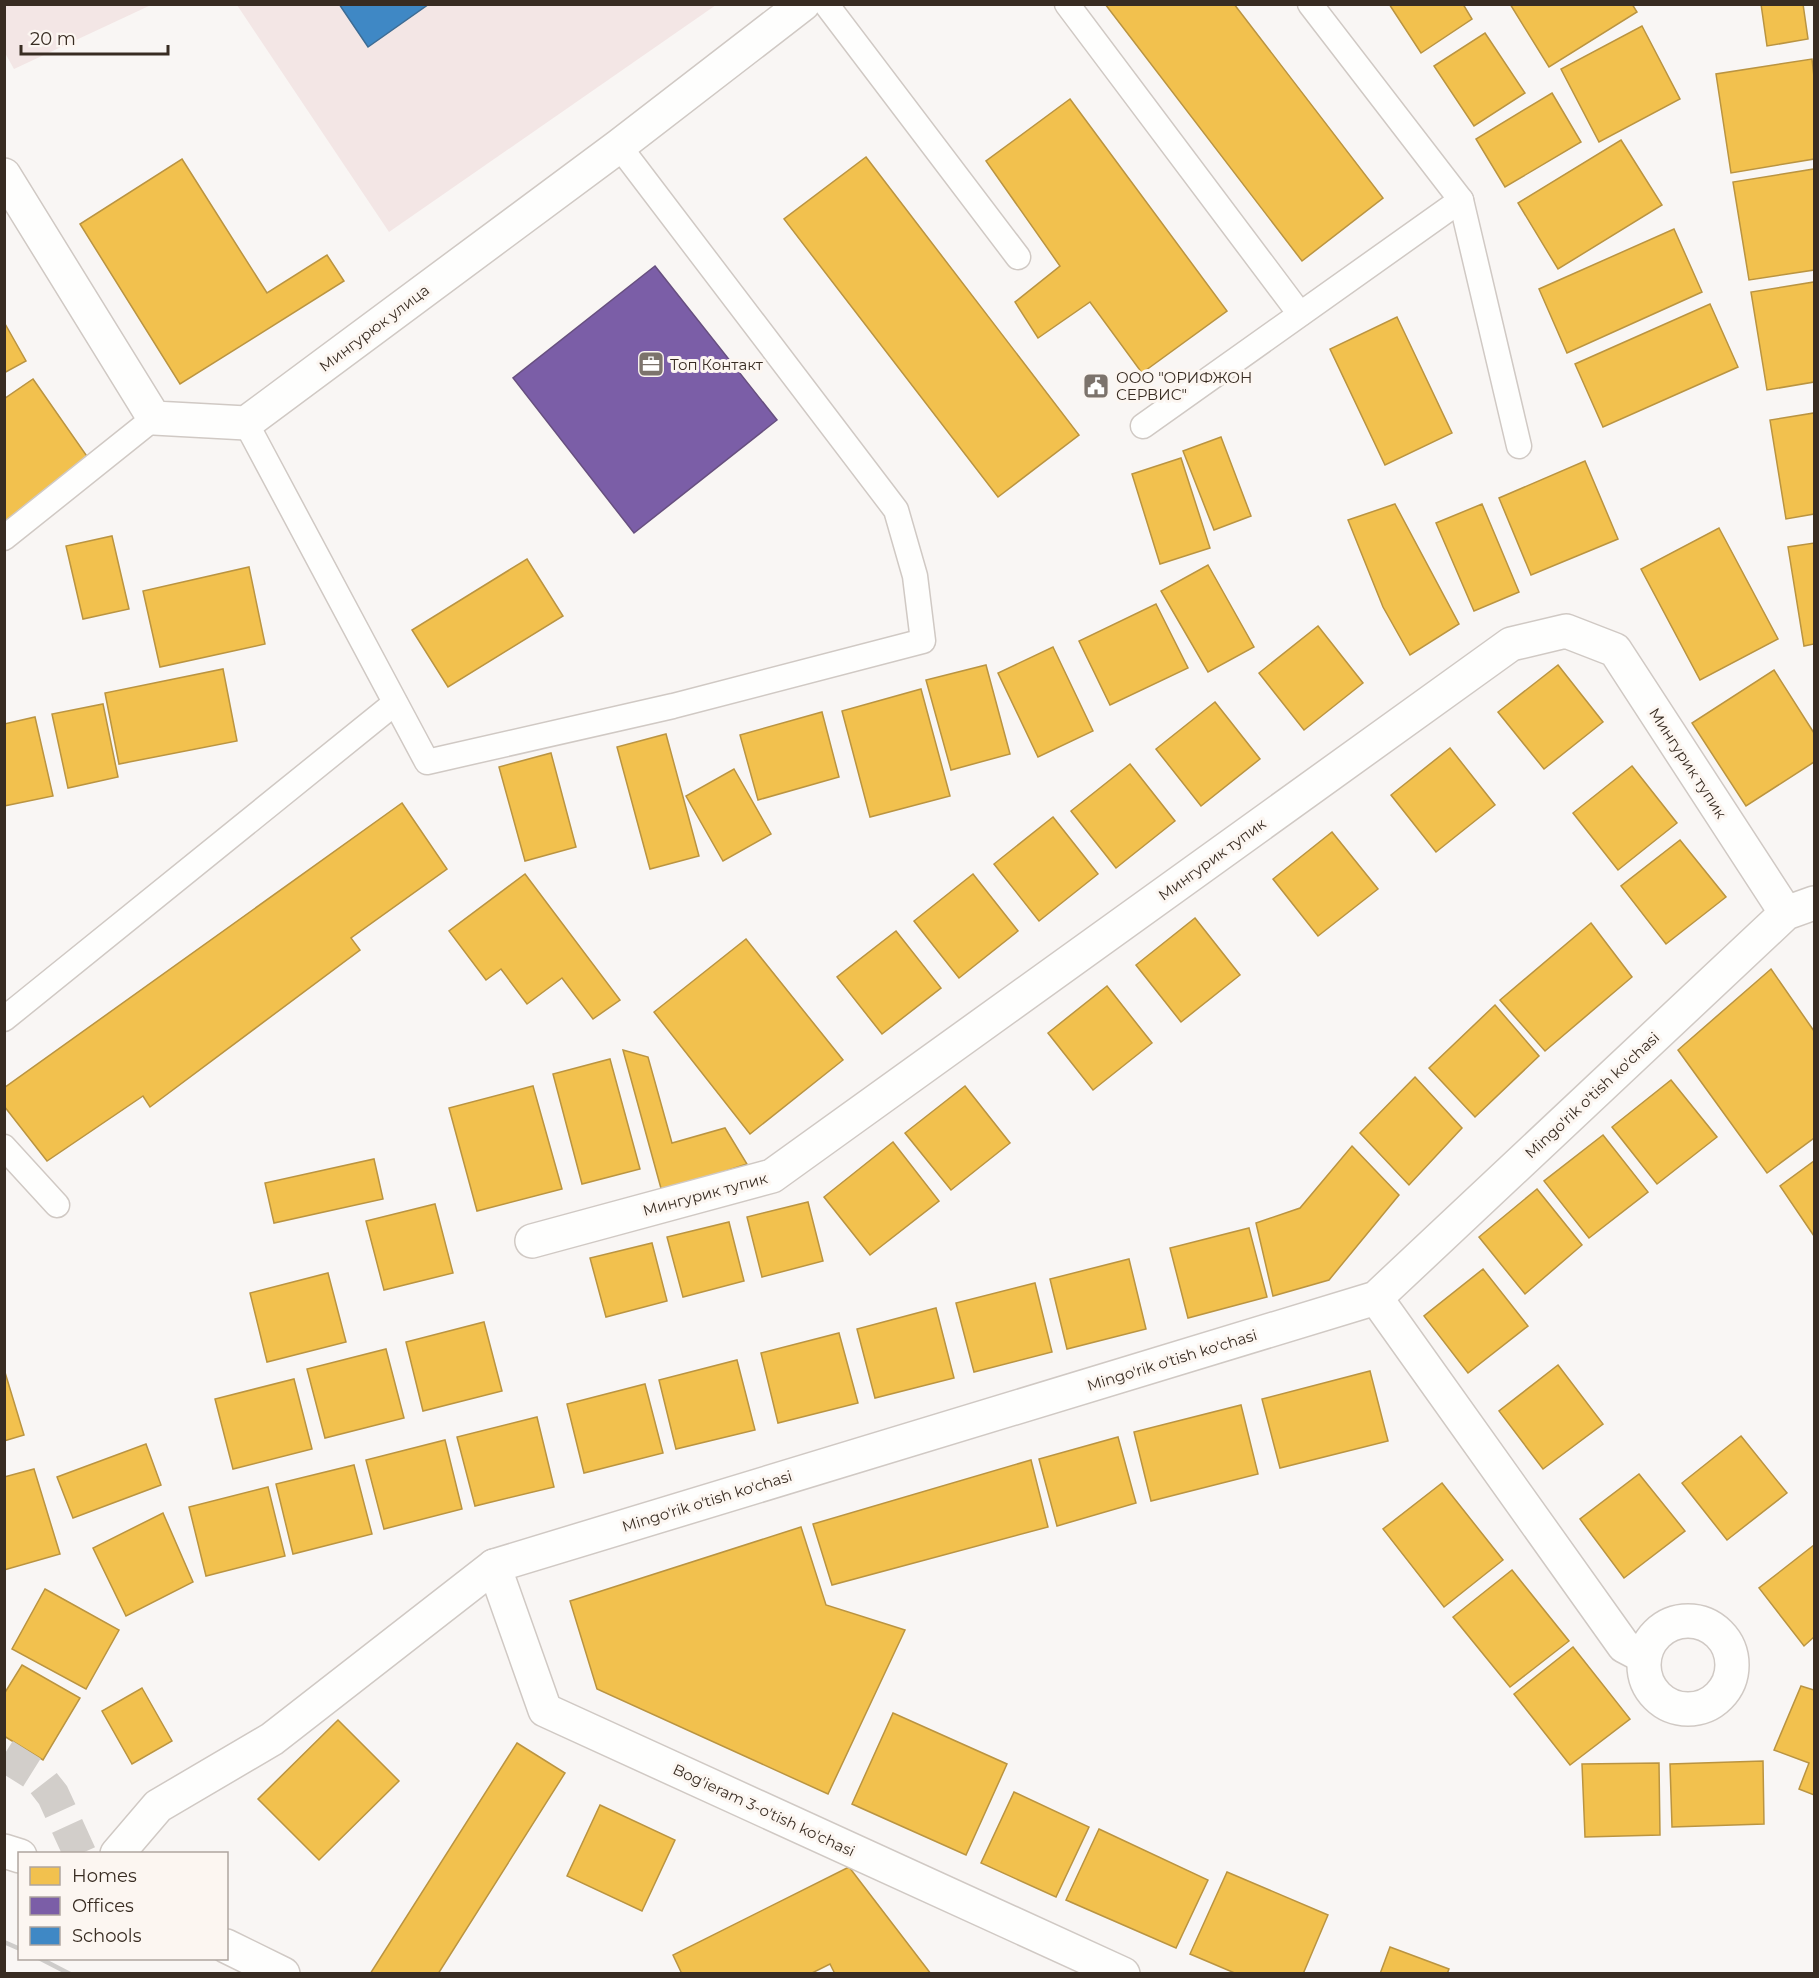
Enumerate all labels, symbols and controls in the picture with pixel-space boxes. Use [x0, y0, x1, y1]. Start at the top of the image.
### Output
scale bar [21, 18, 168, 56]
text: 20 m [30, 28, 76, 50]
street label: Мингурюк улица [315, 280, 433, 376]
office icon: Топ Контакт [636, 349, 666, 379]
place label: Топ Контакт [670, 355, 764, 374]
place label: ООО "ОРИФЖОН СЕРВИС" [1116, 368, 1252, 404]
public building icon: ООО "ОРИФЖОН СЕРВИС" [1081, 371, 1111, 401]
street label: Мингурик тупик [1645, 704, 1731, 822]
street label: Мингурик тупик [1155, 813, 1270, 904]
street label: Mingo'rik o'tish ko'chasi [1521, 1028, 1663, 1162]
street label: Мингурик тупик [641, 1168, 770, 1220]
street label: Mingo'rik o'tish ko'chasi [1085, 1325, 1259, 1395]
street label: Mingo'rik o'tish ko'chasi [620, 1466, 794, 1536]
street label: Bog'ieram 3-o'tish ko'chasi [670, 1759, 858, 1861]
legend [18, 1852, 228, 1960]
text: Homes [72, 1865, 137, 1887]
text: Offices [72, 1895, 134, 1917]
text: Schools [72, 1925, 142, 1947]

